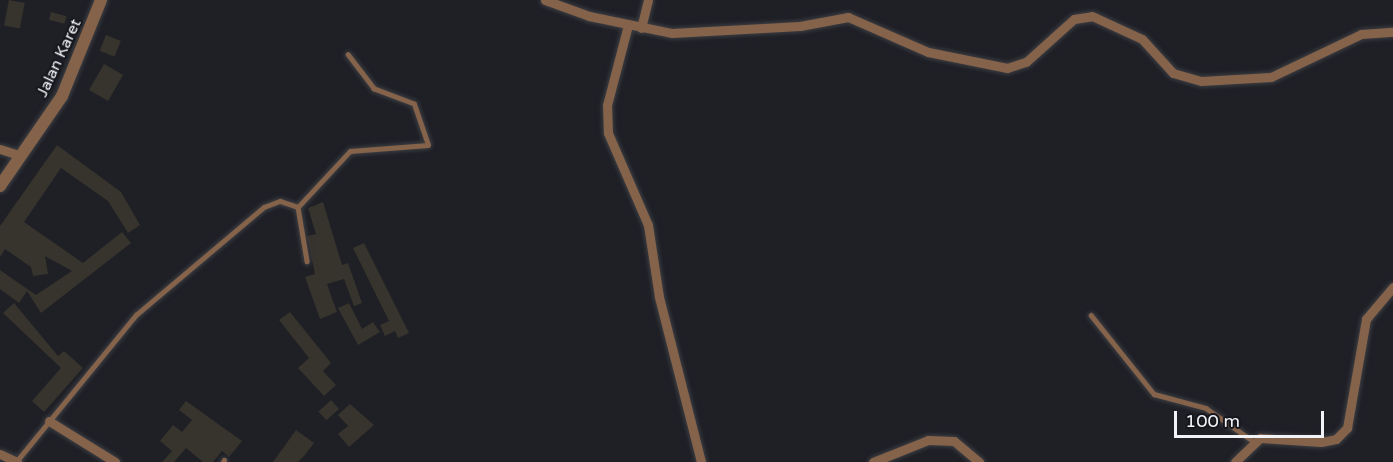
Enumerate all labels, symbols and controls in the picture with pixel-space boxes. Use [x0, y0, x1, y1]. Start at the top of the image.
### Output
street label: Jalan Karet [33, 16, 85, 100]
scale bar [1177, 399, 1327, 437]
text: 100 m [1185, 410, 1240, 432]

